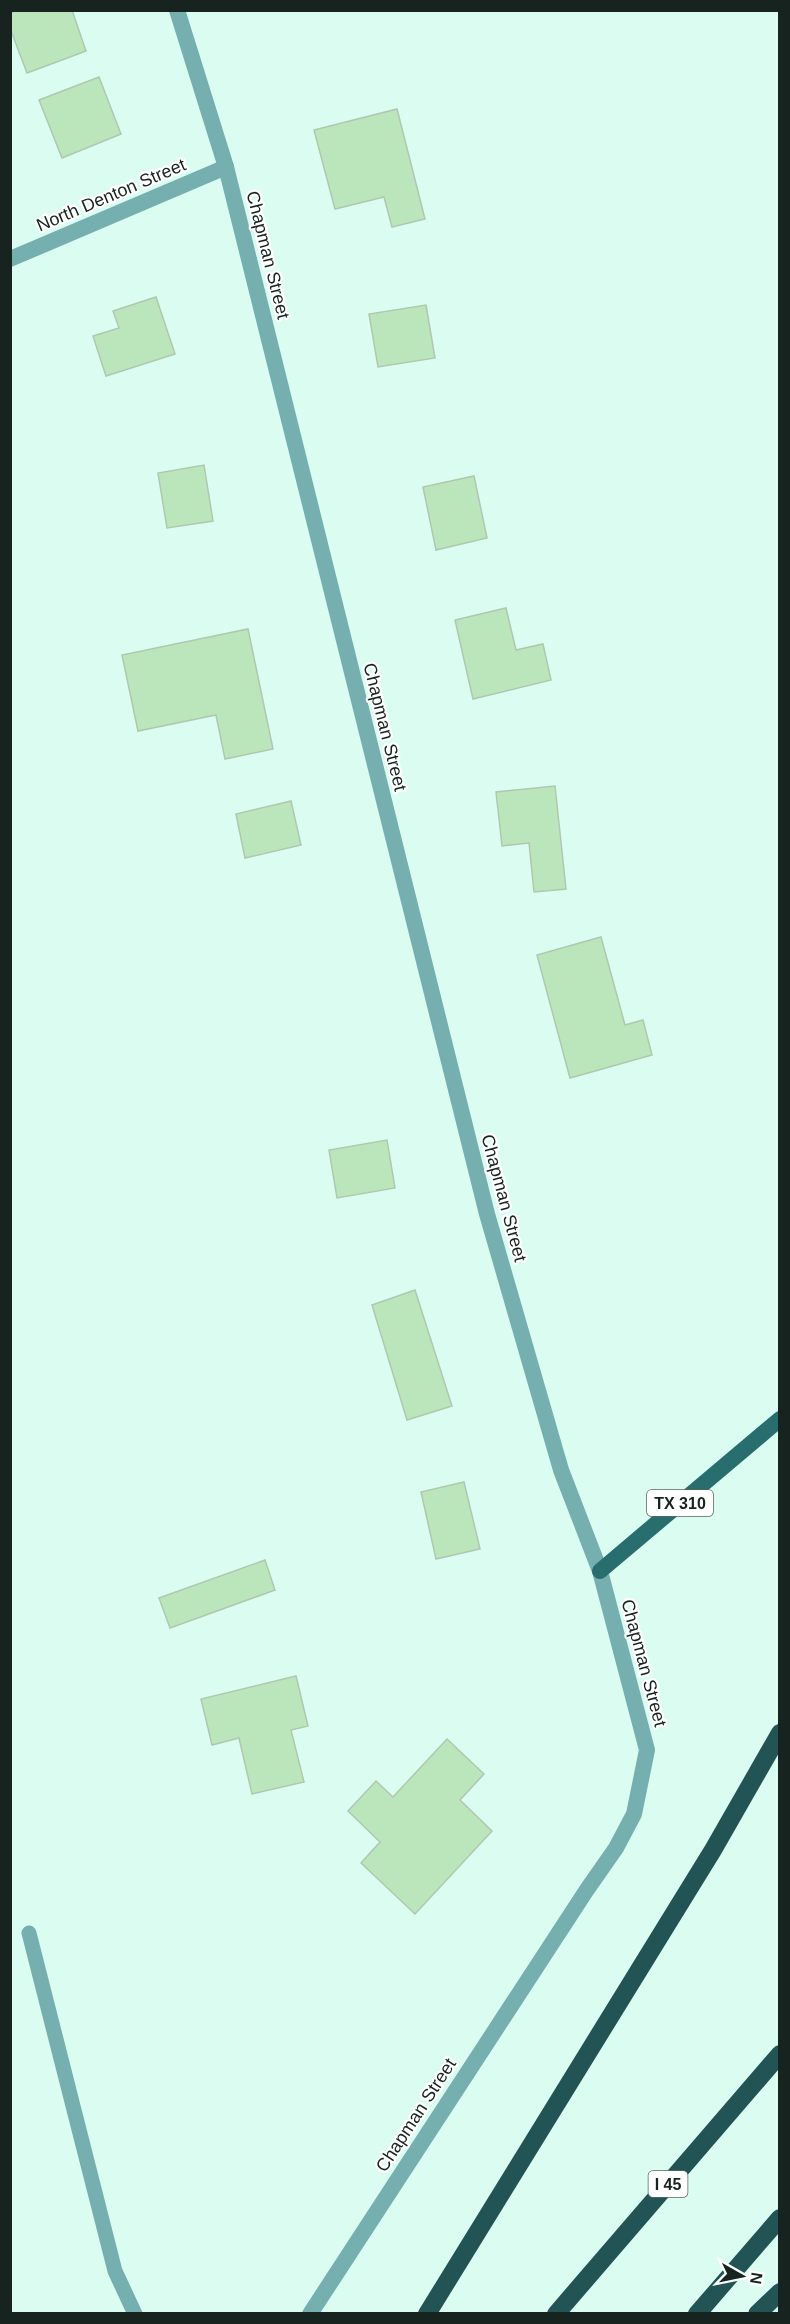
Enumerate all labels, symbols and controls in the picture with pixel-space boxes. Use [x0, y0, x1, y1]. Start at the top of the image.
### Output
street label: North Denton Street [33, 155, 189, 235]
street label: Chapman Street [242, 189, 294, 321]
street label: Chapman Street [359, 661, 411, 793]
street label: Chapman Street [477, 1132, 531, 1264]
road number: TX 310 [647, 1490, 713, 1516]
street label: Chapman Street [617, 1597, 671, 1729]
street label: Chapman Street [372, 2055, 460, 2175]
road number: I 45 [648, 2171, 688, 2197]
north arrow [712, 2246, 772, 2306]
text: N [747, 2271, 766, 2285]

